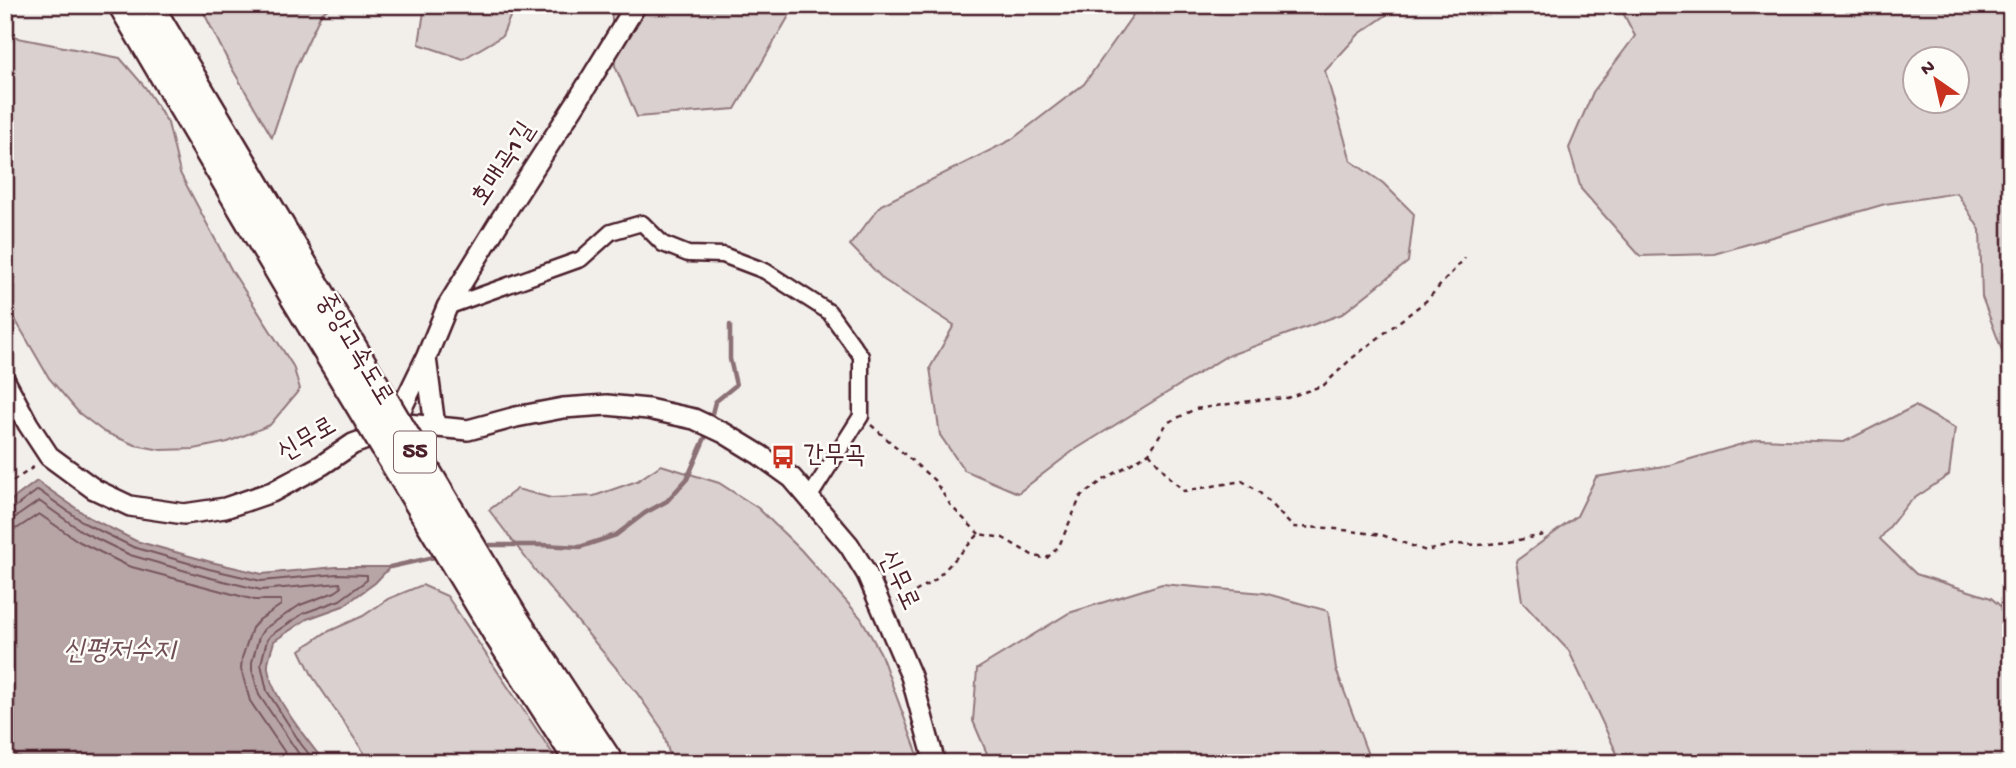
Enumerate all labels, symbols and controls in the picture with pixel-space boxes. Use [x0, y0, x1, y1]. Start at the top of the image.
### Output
north arrow [1900, 46, 1970, 116]
text: N [1917, 56, 1940, 82]
street label: 호매곡1길 [466, 117, 544, 213]
street label: 중앙고속도로 [307, 288, 399, 412]
street label: 신무로 [273, 412, 343, 470]
road number: 55 [394, 432, 436, 472]
place label: 간무곡 [803, 442, 866, 473]
bus stop icon: 간무곡 [769, 443, 797, 471]
street label: 신무로 [870, 546, 924, 616]
water label: 신평저수지 [63, 636, 178, 669]

